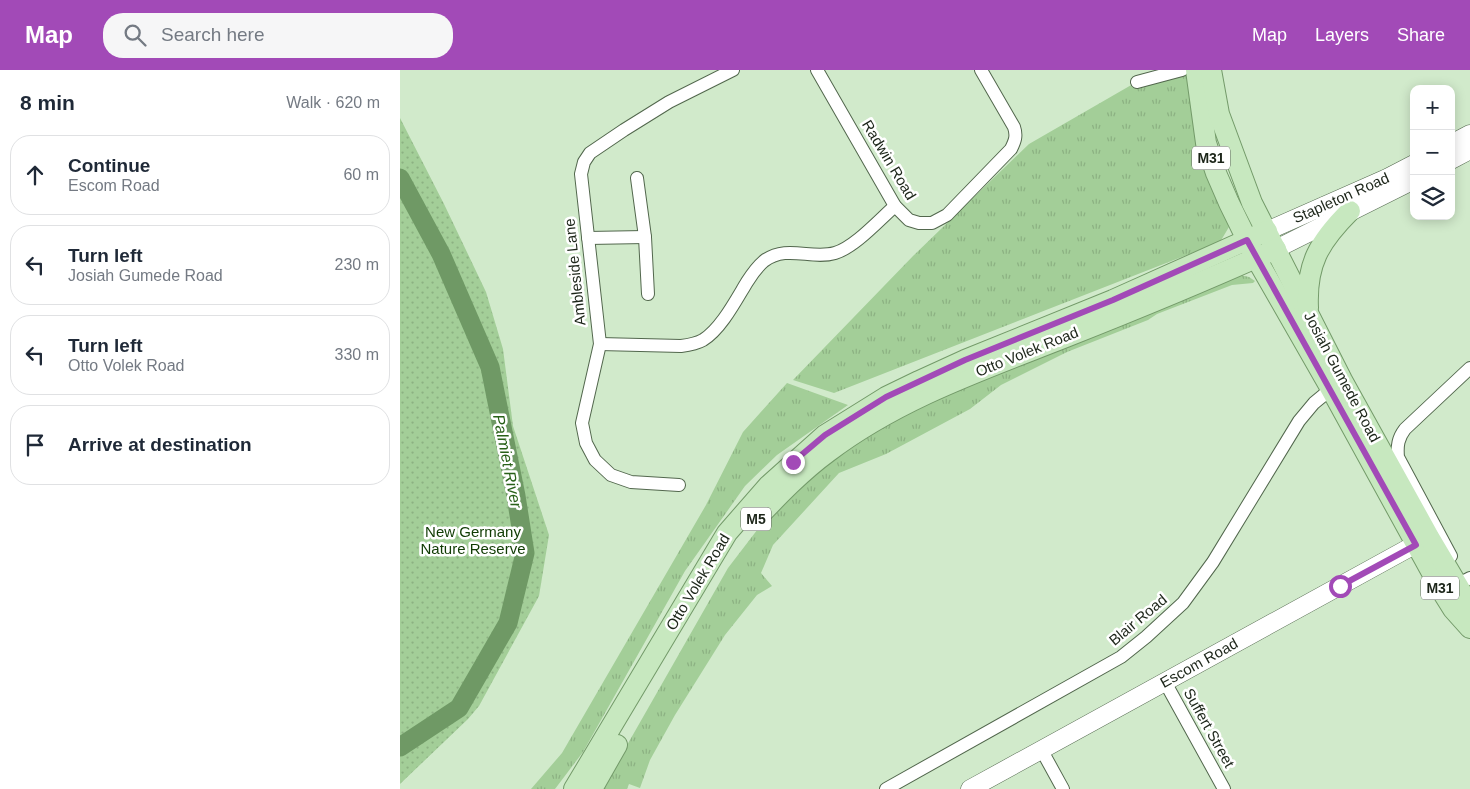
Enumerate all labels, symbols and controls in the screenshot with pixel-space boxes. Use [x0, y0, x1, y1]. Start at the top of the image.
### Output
search box [103, 13, 453, 58]
text: Map [25, 21, 73, 48]
icon: search [121, 21, 149, 49]
text: Search here [161, 24, 265, 45]
text: Map [1252, 25, 1287, 45]
text: Layers [1315, 25, 1369, 45]
text: Share [1397, 25, 1445, 45]
map controls [1410, 85, 1455, 220]
button: + [1410, 85, 1455, 130]
text: 8 min [20, 91, 75, 114]
text: Walk · 620 m [286, 94, 380, 111]
street label: Radwin Road [859, 117, 920, 203]
button: − [1410, 130, 1455, 175]
road number: M31 [1192, 146, 1230, 170]
text: Continue [68, 155, 150, 176]
icon: ahead [21, 161, 49, 189]
text: 60 m [343, 166, 379, 183]
street label: Stapleton Road [1290, 169, 1391, 226]
button: layers [1410, 175, 1455, 220]
text: Escom Road [68, 177, 160, 194]
street label: Ambleside Lane [560, 218, 589, 326]
text: Turn left [68, 245, 143, 266]
icon: left [21, 251, 49, 279]
text: 230 m [335, 256, 379, 273]
text: Josiah Gumede Road [68, 267, 223, 284]
street label: Josiah Gumede Road [1301, 309, 1384, 445]
street label: Otto Volek Road [973, 323, 1081, 380]
text: Turn left [68, 335, 143, 356]
icon: left [21, 341, 49, 369]
text: 330 m [335, 346, 379, 363]
text: Otto Volek Road [68, 357, 185, 374]
water label: Palmiet River [490, 413, 525, 510]
icon: arrive [21, 431, 49, 459]
text: Arrive at destination [68, 434, 252, 455]
route end [782, 451, 805, 474]
road number: M5 [741, 508, 771, 530]
park label: New Germany Nature Reserve [420, 523, 526, 557]
street label: Otto Volek Road [662, 531, 733, 633]
route start [1329, 575, 1352, 598]
road number: M31 [1421, 576, 1459, 600]
street label: Blair Road [1105, 591, 1170, 649]
street label: Escom Road [1157, 634, 1240, 691]
street label: Suffert Street [1181, 685, 1239, 771]

